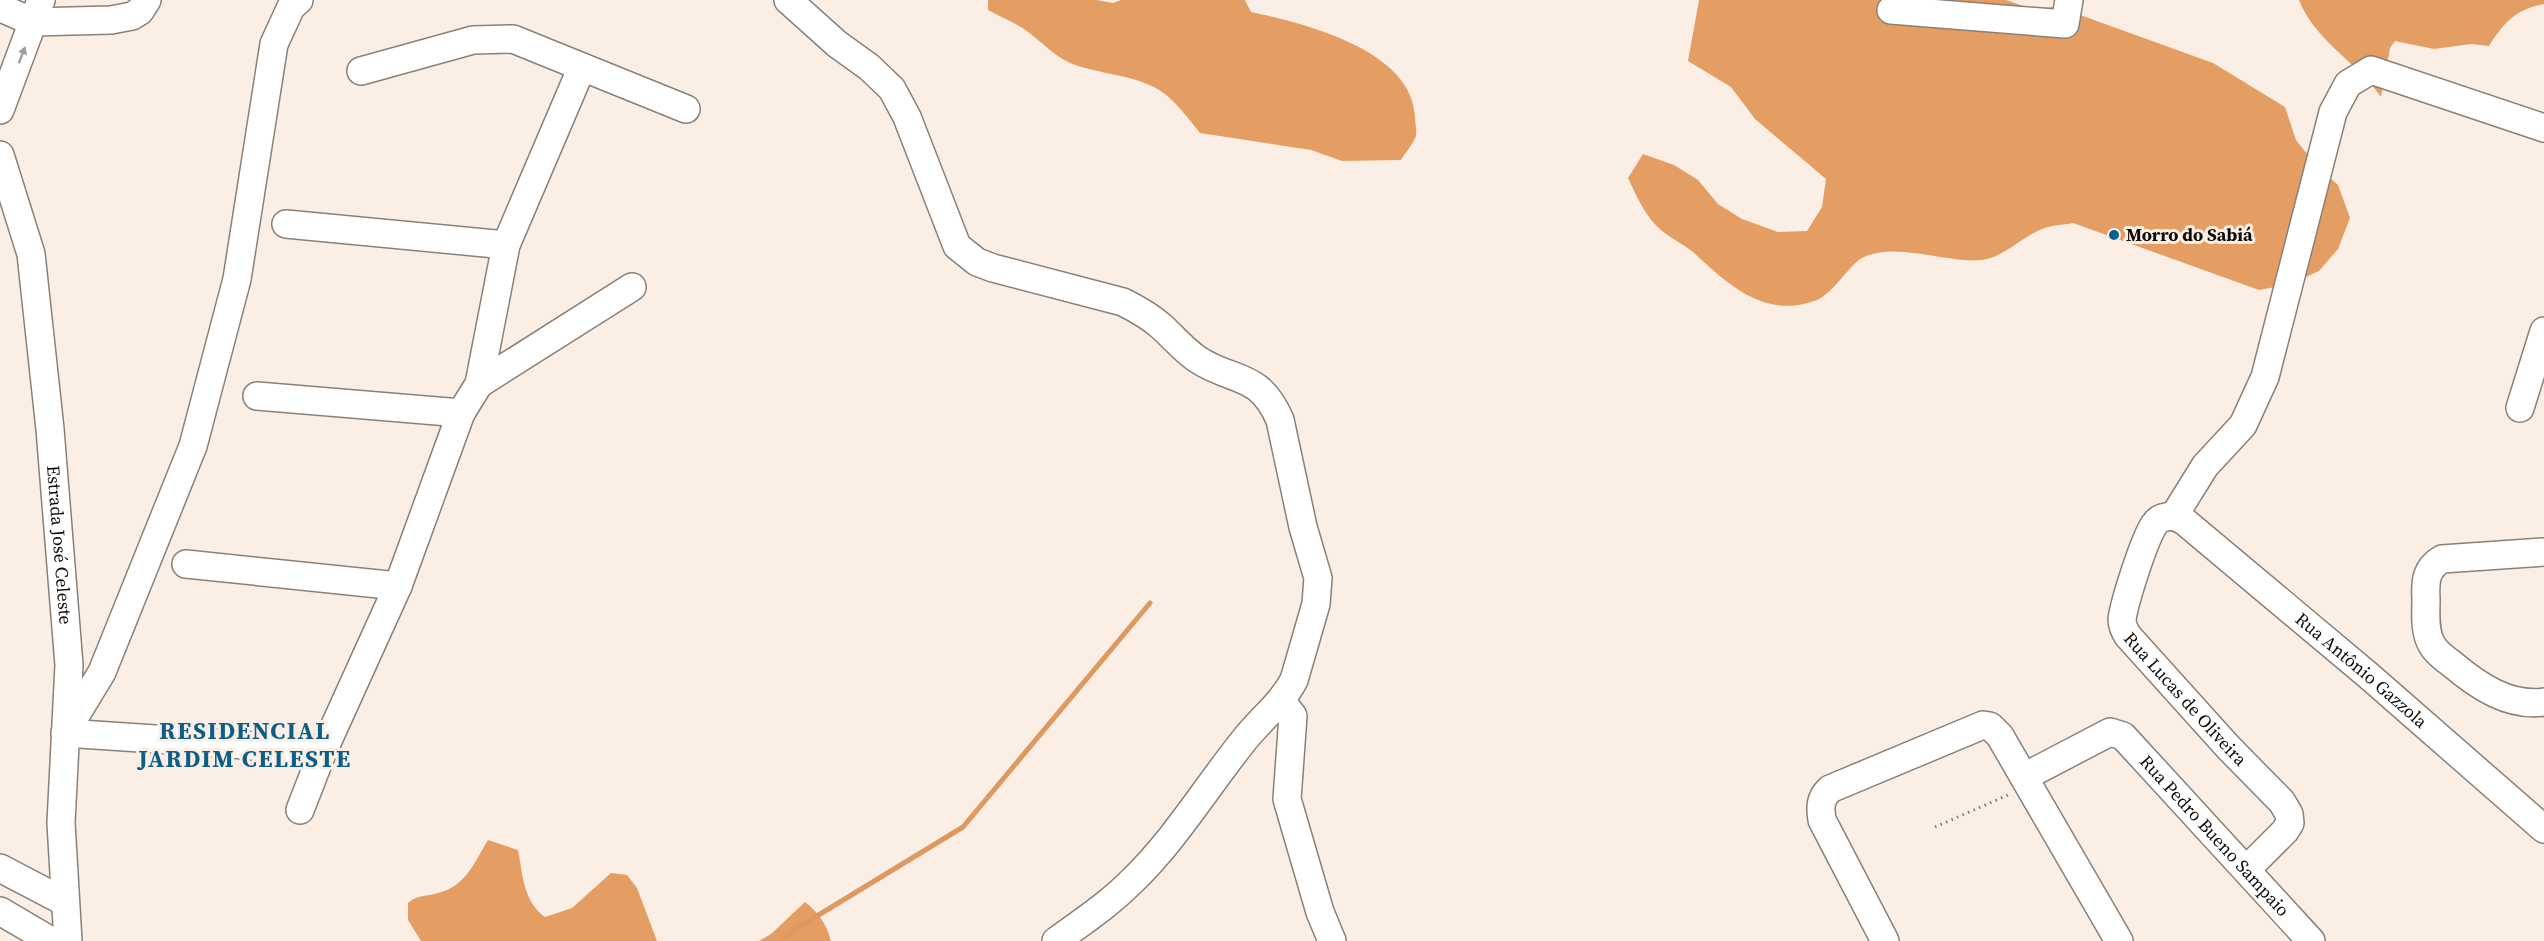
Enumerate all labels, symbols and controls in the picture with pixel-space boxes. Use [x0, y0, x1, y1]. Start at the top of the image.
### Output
one-way arrow [17, 46, 27, 64]
place label: Morro do Sabiá [2126, 222, 2253, 247]
marker: Morro do Sabiá [2107, 228, 2121, 242]
street label: Estrada José Celeste [41, 464, 79, 625]
street label: Rua Antônio Gazzola [2290, 607, 2434, 734]
street label: Rua Lucas de Oliveira [2118, 626, 2253, 772]
district label: RESIDENCIAL JARDIM CELESTE [136, 714, 352, 775]
street label: Rua Pedro Bueno Sampaio [2134, 749, 2296, 922]

